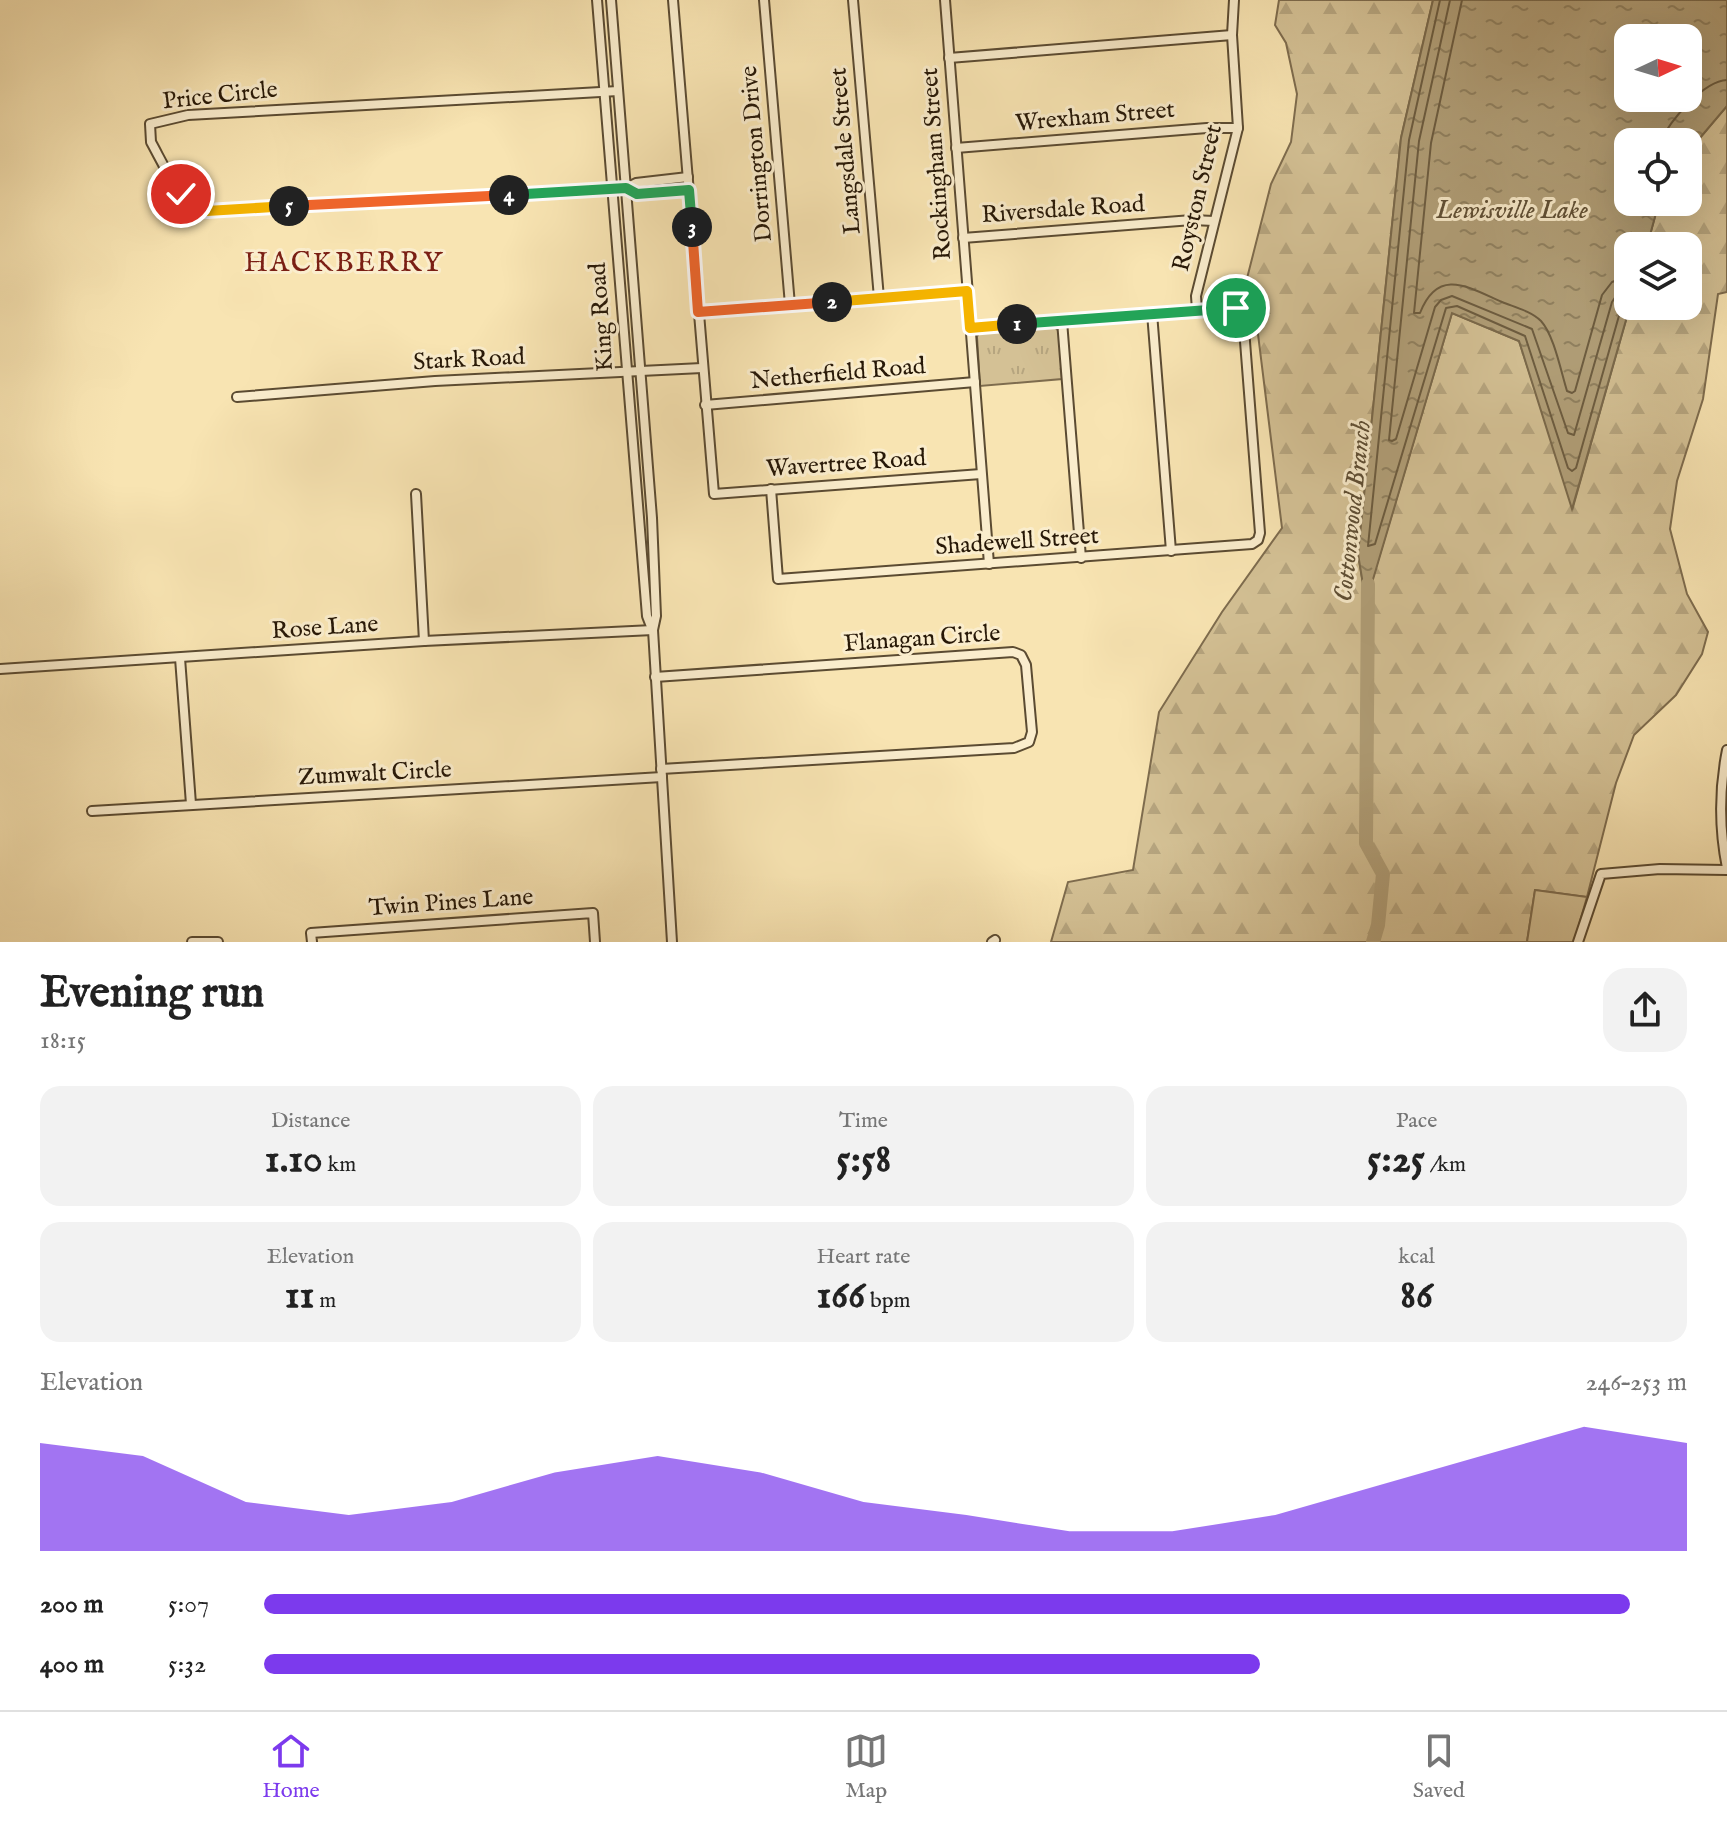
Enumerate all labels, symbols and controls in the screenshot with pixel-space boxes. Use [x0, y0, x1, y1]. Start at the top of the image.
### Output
north arrow [1614, 24, 1702, 112]
map controls [1614, 24, 1702, 320]
street label: Dorrington Drive [734, 64, 780, 244]
street label: Langsdale Street [823, 66, 869, 236]
street label: Rockingham Street [915, 67, 959, 261]
street label: Price Circle [161, 75, 279, 117]
street label: Wrexham Street [1014, 95, 1176, 139]
street label: Royston Street [1166, 122, 1230, 274]
button: locate [1614, 128, 1702, 216]
pin [147, 160, 215, 228]
icon: check [159, 172, 203, 216]
pin: 4 [489, 175, 529, 215]
text: 4 [504, 181, 514, 209]
pin: 5 [269, 186, 309, 226]
street label: Riversdale Road [980, 189, 1146, 231]
text: 5 [285, 192, 293, 220]
water label: Lewisville Lake [1435, 194, 1588, 227]
pin: 3 [672, 207, 712, 247]
text: 3 [688, 213, 696, 241]
button: layers [1614, 232, 1702, 320]
district label: HACKBERRY [244, 246, 444, 281]
street label: King Road [583, 261, 621, 372]
pin [1202, 274, 1270, 342]
pin: 2 [812, 282, 852, 322]
icon: arrive [1214, 286, 1258, 330]
text: 2 [827, 288, 837, 316]
pin: 1 [997, 304, 1037, 344]
text: 1 [1013, 310, 1021, 338]
street label: Stark Road [412, 342, 526, 378]
street label: Netherfield Road [749, 351, 927, 397]
water label: Cottonwood Branch [1327, 419, 1379, 603]
street label: Wavertree Road [765, 443, 927, 485]
street label: Shadewell Street [934, 521, 1100, 563]
street label: Rose Lane [271, 609, 379, 647]
street label: Flanagan Circle [843, 618, 1001, 660]
street label: Zumwalt Circle [297, 754, 453, 794]
street label: Twin Pines Lane [368, 882, 534, 924]
text: Evening run [40, 966, 264, 1022]
button: share [1603, 968, 1687, 1052]
text: 18:15 [40, 1024, 86, 1057]
text: Distance [271, 1107, 350, 1135]
text: Time [839, 1107, 888, 1135]
text: Pace [1396, 1107, 1437, 1135]
text: 1.10 [265, 1135, 323, 1186]
text: 5:58 [836, 1135, 891, 1186]
text: 5:25 [1367, 1135, 1425, 1186]
text: km [323, 1151, 356, 1179]
text: /km [1425, 1151, 1466, 1179]
text: Elevation [267, 1243, 354, 1271]
text: Heart rate [817, 1243, 910, 1271]
text: kcal [1398, 1243, 1435, 1271]
text: 11 [285, 1271, 315, 1322]
text: 166 [816, 1271, 865, 1322]
text: 86 [1400, 1271, 1433, 1322]
text: m [315, 1287, 336, 1315]
text: bpm [865, 1287, 911, 1315]
text: Elevation [40, 1366, 143, 1399]
text: 246–253 m [1585, 1366, 1687, 1399]
text: 200 m [40, 1588, 104, 1621]
text: 5:07 [168, 1588, 209, 1621]
text: 400 m [40, 1648, 104, 1681]
text: 5:32 [168, 1648, 206, 1681]
tab: Home [262, 1729, 320, 1805]
tab: Map [844, 1729, 888, 1805]
tab: Saved [1413, 1729, 1465, 1805]

